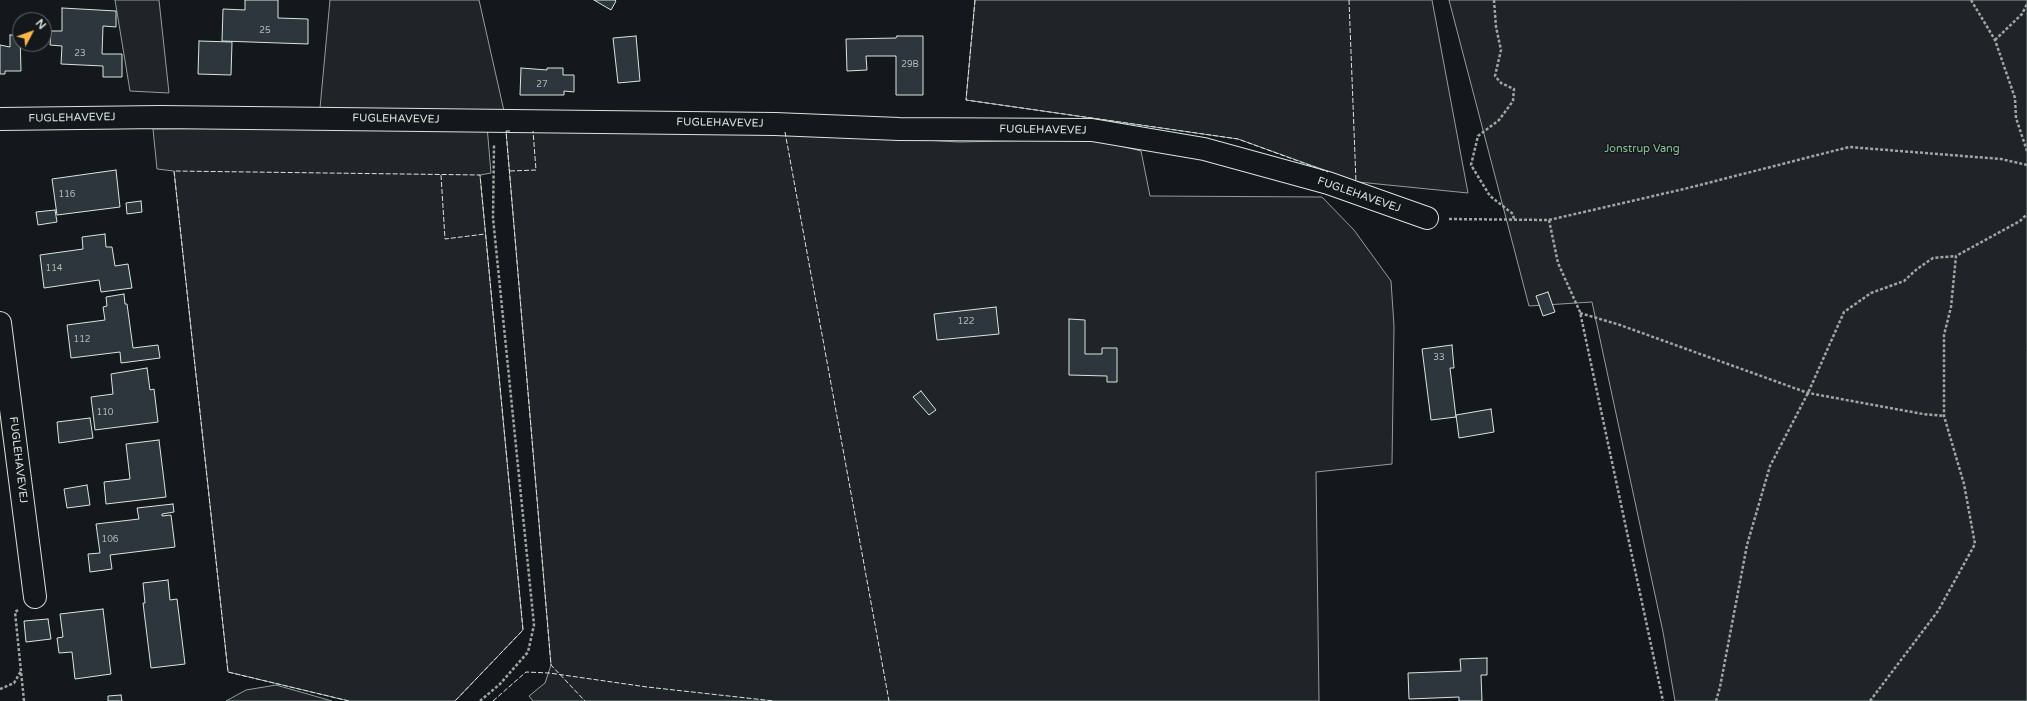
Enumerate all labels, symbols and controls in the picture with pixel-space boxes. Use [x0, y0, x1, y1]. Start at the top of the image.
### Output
north arrow [12, 12, 52, 52]
text: N [33, 17, 48, 32]
house number: 25 [259, 26, 271, 36]
house number: 23 [74, 49, 86, 59]
house number: 29B [901, 60, 919, 70]
house number: 27 [536, 80, 548, 90]
street label: FUGLEHAVEVEJ [28, 111, 116, 125]
street label: FUGLEHAVEVEJ [352, 112, 440, 126]
street label: FUGLEHAVEVEJ [676, 116, 764, 130]
street label: FUGLEHAVEVEJ [999, 123, 1087, 137]
park label: Jonstrup Vang [1604, 142, 1680, 156]
street label: FUGLEHAVEVEJ [1316, 175, 1402, 215]
house number: 116 [59, 190, 75, 200]
house number: 114 [46, 264, 62, 274]
house number: 122 [958, 317, 974, 327]
house number: 112 [74, 335, 90, 345]
house number: 33 [1433, 353, 1445, 363]
house number: 110 [97, 408, 113, 418]
street label: FUGLEHAVEVEJ [6, 416, 30, 504]
house number: 106 [102, 535, 118, 545]

